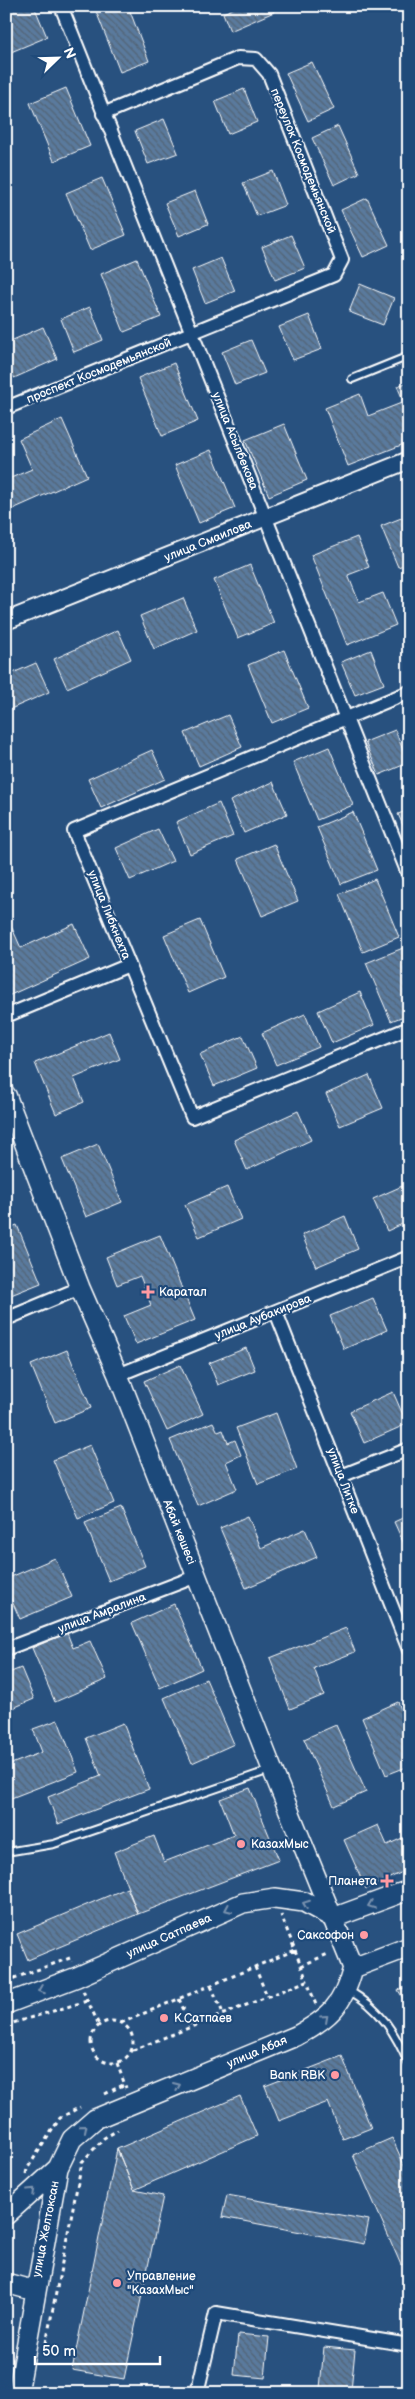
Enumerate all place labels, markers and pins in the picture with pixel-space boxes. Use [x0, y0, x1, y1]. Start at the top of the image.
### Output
marker: Каратал [141, 1285, 155, 1299]
place label: Каратал [159, 1285, 207, 1300]
place label: КазахМыс [251, 1837, 309, 1852]
marker: КазахМыс [235, 1838, 247, 1850]
place label: Планета [328, 1874, 377, 1889]
marker: Планета [381, 1875, 393, 1887]
place label: Саксофон [297, 1928, 354, 1943]
marker: Саксофон [358, 1929, 370, 1941]
place label: К.Сатпаев [174, 2011, 233, 2026]
marker: К.Сатпаев [158, 2012, 170, 2024]
place label: Bank RBK [270, 2068, 325, 2083]
marker: Bank RBK [329, 2069, 341, 2081]
place label: Управление "КазахМыс" [127, 2269, 196, 2298]
marker: Управление "КазахМыс" [111, 2277, 123, 2289]

